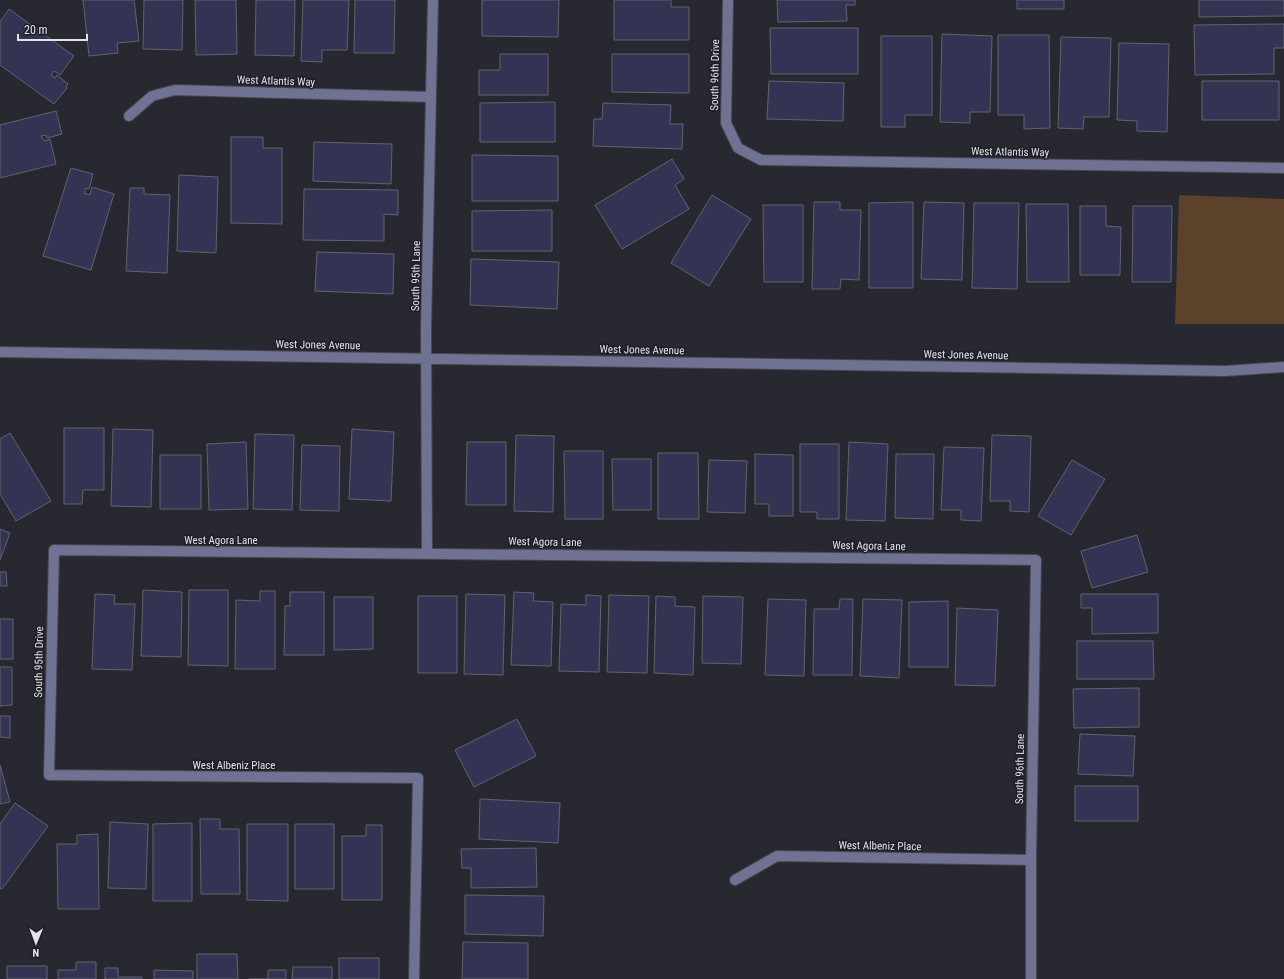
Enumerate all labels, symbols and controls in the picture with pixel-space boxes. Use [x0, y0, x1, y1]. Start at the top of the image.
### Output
scale bar [18, 16, 87, 42]
text: 20 m [24, 23, 48, 37]
street label: South 96th Drive [708, 39, 722, 111]
street label: West Atlantis Way [237, 73, 316, 89]
street label: West Atlantis Way [971, 145, 1050, 159]
street label: South 95th Lane [409, 241, 423, 311]
street label: West Jones Avenue [276, 338, 360, 352]
street label: West Jones Avenue [600, 343, 684, 357]
street label: West Jones Avenue [924, 348, 1008, 362]
street label: West Agora Lane [184, 534, 258, 547]
street label: West Agora Lane [508, 535, 582, 549]
street label: West Agora Lane [832, 539, 906, 553]
street label: South 95th Drive [32, 626, 46, 698]
street label: South 96th Lane [1013, 734, 1027, 804]
street label: West Albeniz Place [193, 759, 275, 772]
street label: West Albeniz Place [838, 839, 922, 853]
north arrow [16, 923, 56, 963]
text: N [32, 946, 39, 959]

